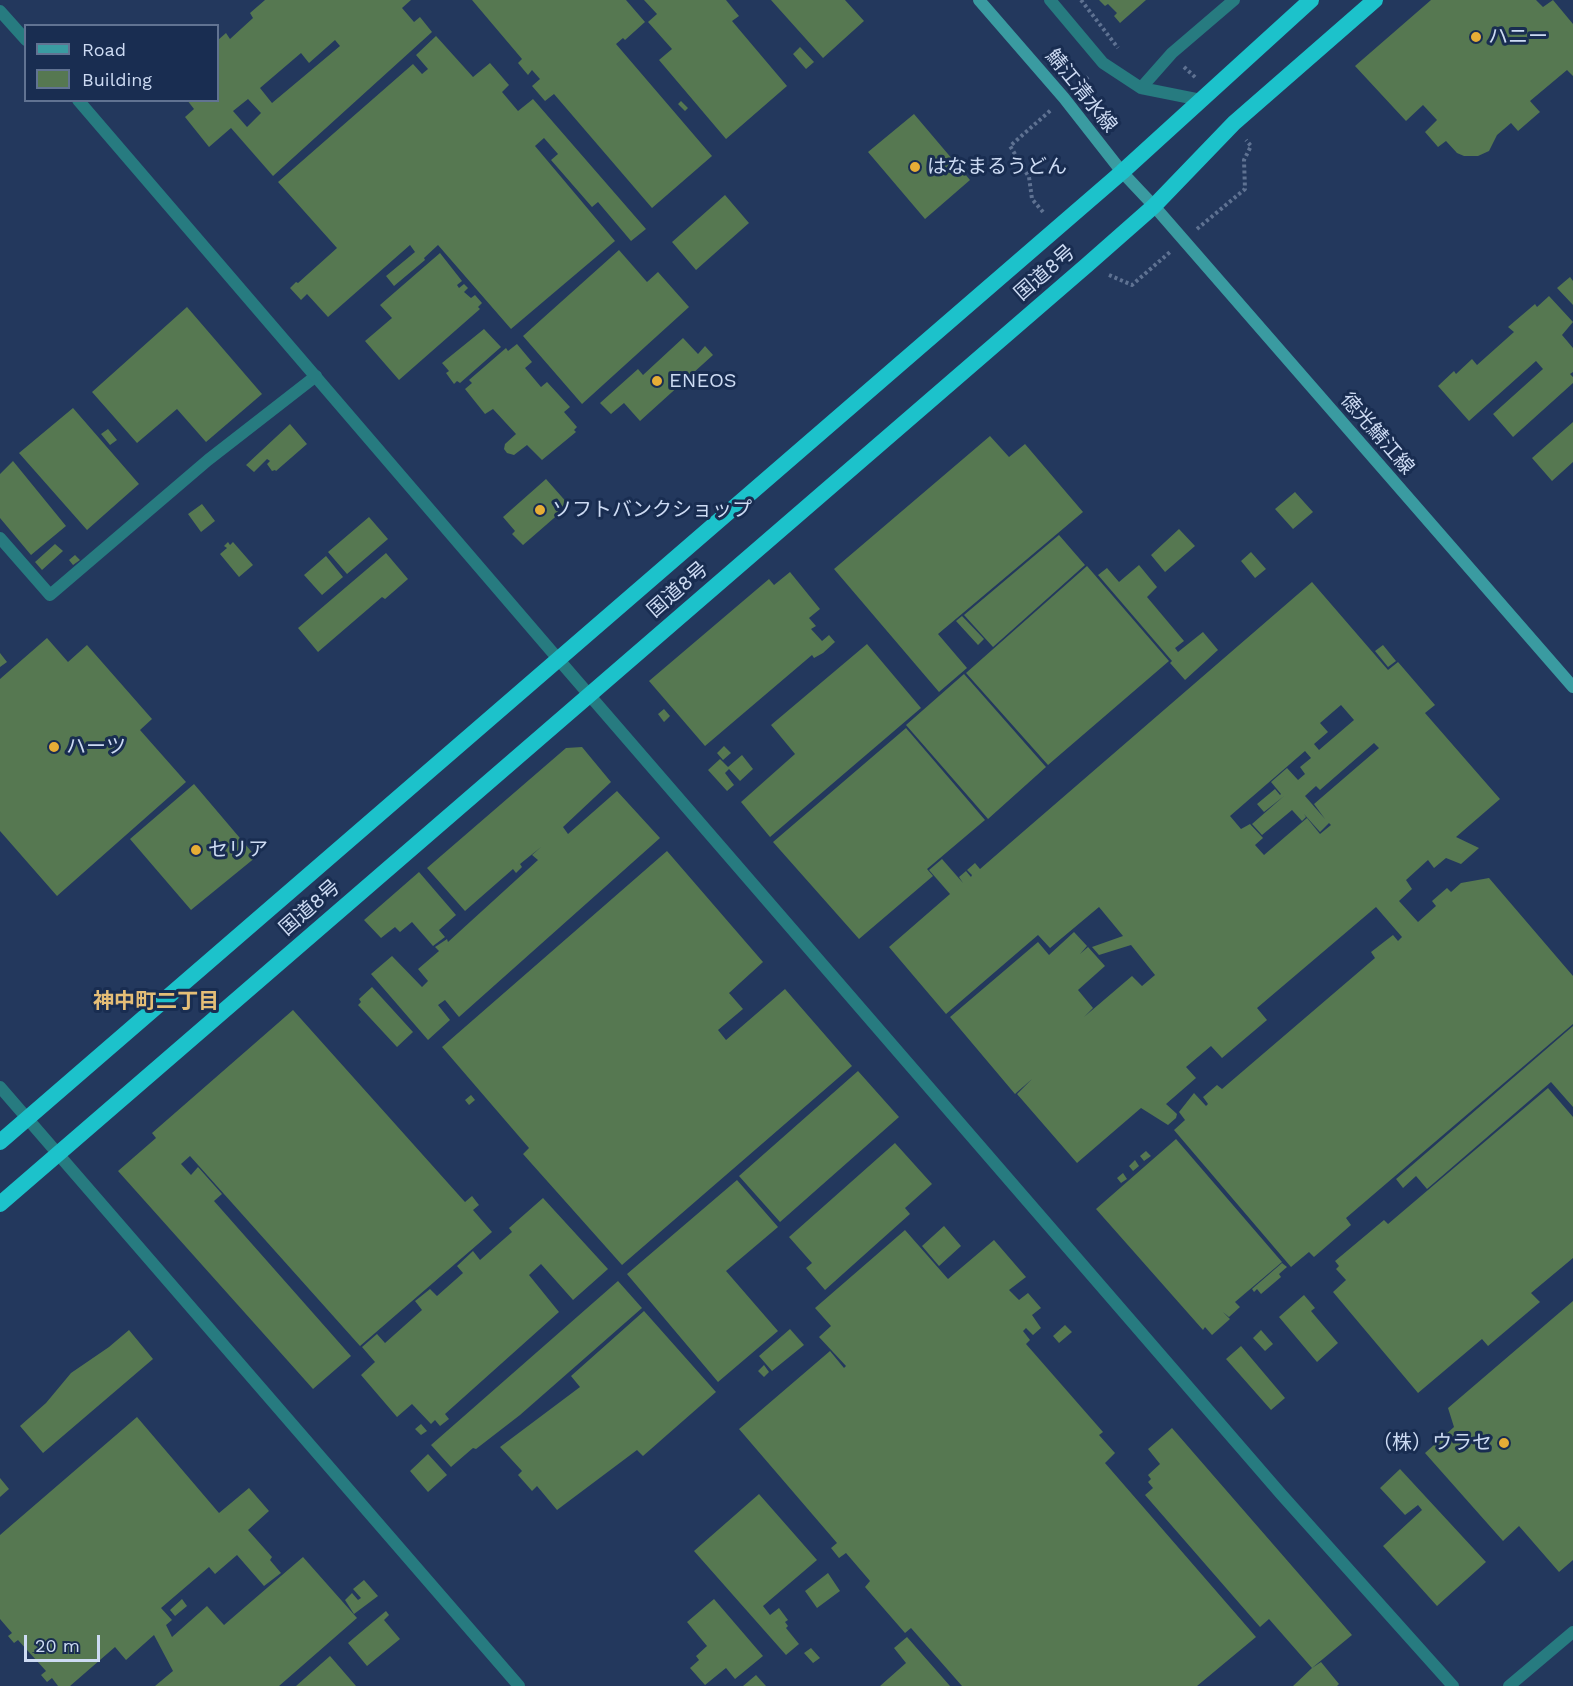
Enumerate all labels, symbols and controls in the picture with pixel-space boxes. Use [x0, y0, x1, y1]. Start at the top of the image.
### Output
legend [24, 24, 219, 102]
place label: ハニー [1488, 25, 1548, 49]
marker: ハニー [1469, 30, 1483, 44]
text: Road [82, 39, 126, 60]
street label: 鯖江清水線 [1040, 45, 1122, 137]
text: Building [82, 69, 152, 90]
place label: はなまるうどん [927, 155, 1067, 179]
marker: はなまるうどん [908, 160, 922, 174]
street label: 国道8号 [1010, 240, 1080, 306]
place label: ENEOS [669, 369, 737, 393]
marker: ENEOS [650, 374, 664, 388]
street label: 徳光鯖江線 [1335, 388, 1419, 480]
place label: ソフトバンクショップ [552, 498, 752, 522]
marker: ソフトバンクショップ [533, 503, 547, 517]
street label: 国道8号 [643, 557, 713, 623]
place label: ハーツ [66, 735, 126, 759]
marker: ハーツ [47, 740, 61, 754]
place label: セリア [208, 838, 268, 862]
marker: セリア [189, 843, 203, 857]
street label: 国道8号 [275, 875, 345, 941]
district label: 神中町二丁目 [93, 989, 219, 1015]
place label: （株）ウラセ [1372, 1431, 1492, 1455]
marker: （株）ウラセ [1497, 1436, 1511, 1450]
scale bar [27, 1623, 104, 1661]
text: 20 m [35, 1635, 80, 1656]

